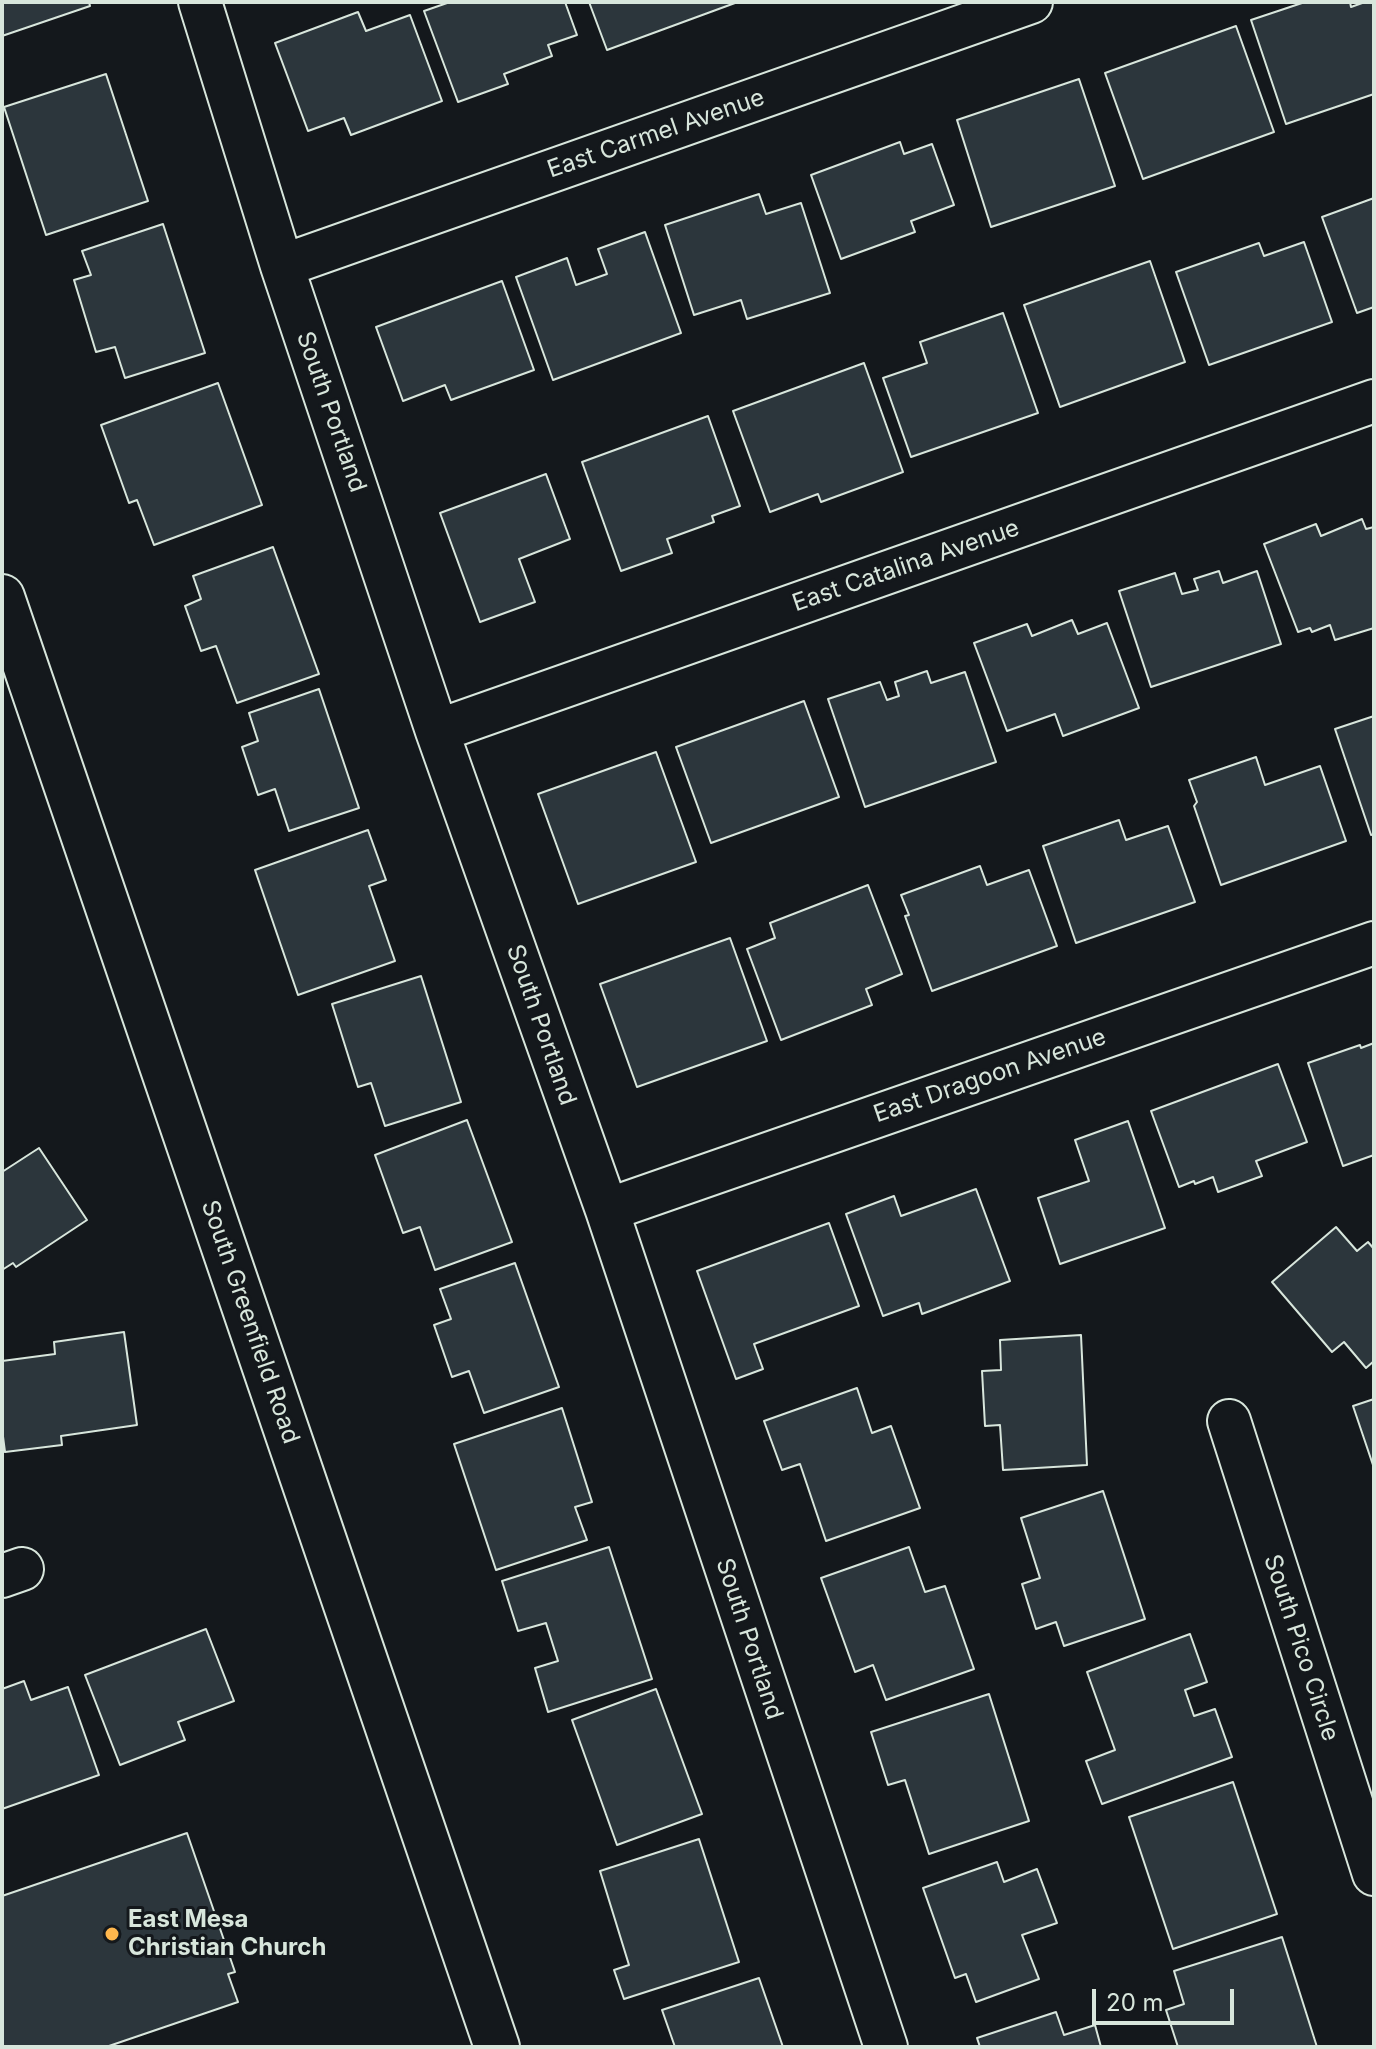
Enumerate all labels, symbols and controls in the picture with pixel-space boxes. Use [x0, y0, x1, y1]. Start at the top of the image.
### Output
street label: East Carmel Avenue [544, 83, 768, 185]
street label: South Portland [290, 328, 372, 496]
street label: East Catalina Avenue [789, 514, 1023, 618]
street label: South Portland [500, 941, 582, 1109]
street label: East Dragoon Avenue [870, 1023, 1110, 1129]
street label: South Greenfield Road [195, 1197, 305, 1447]
street label: South Pico Circle [1257, 1551, 1345, 1745]
street label: South Portland [709, 1555, 789, 1723]
place label: East Mesa Christian Church [128, 1906, 326, 1962]
marker: East Mesa Christian Church [103, 1925, 121, 1943]
scale bar [1096, 1973, 1238, 2023]
text: 20 m [1106, 1988, 1164, 2017]

